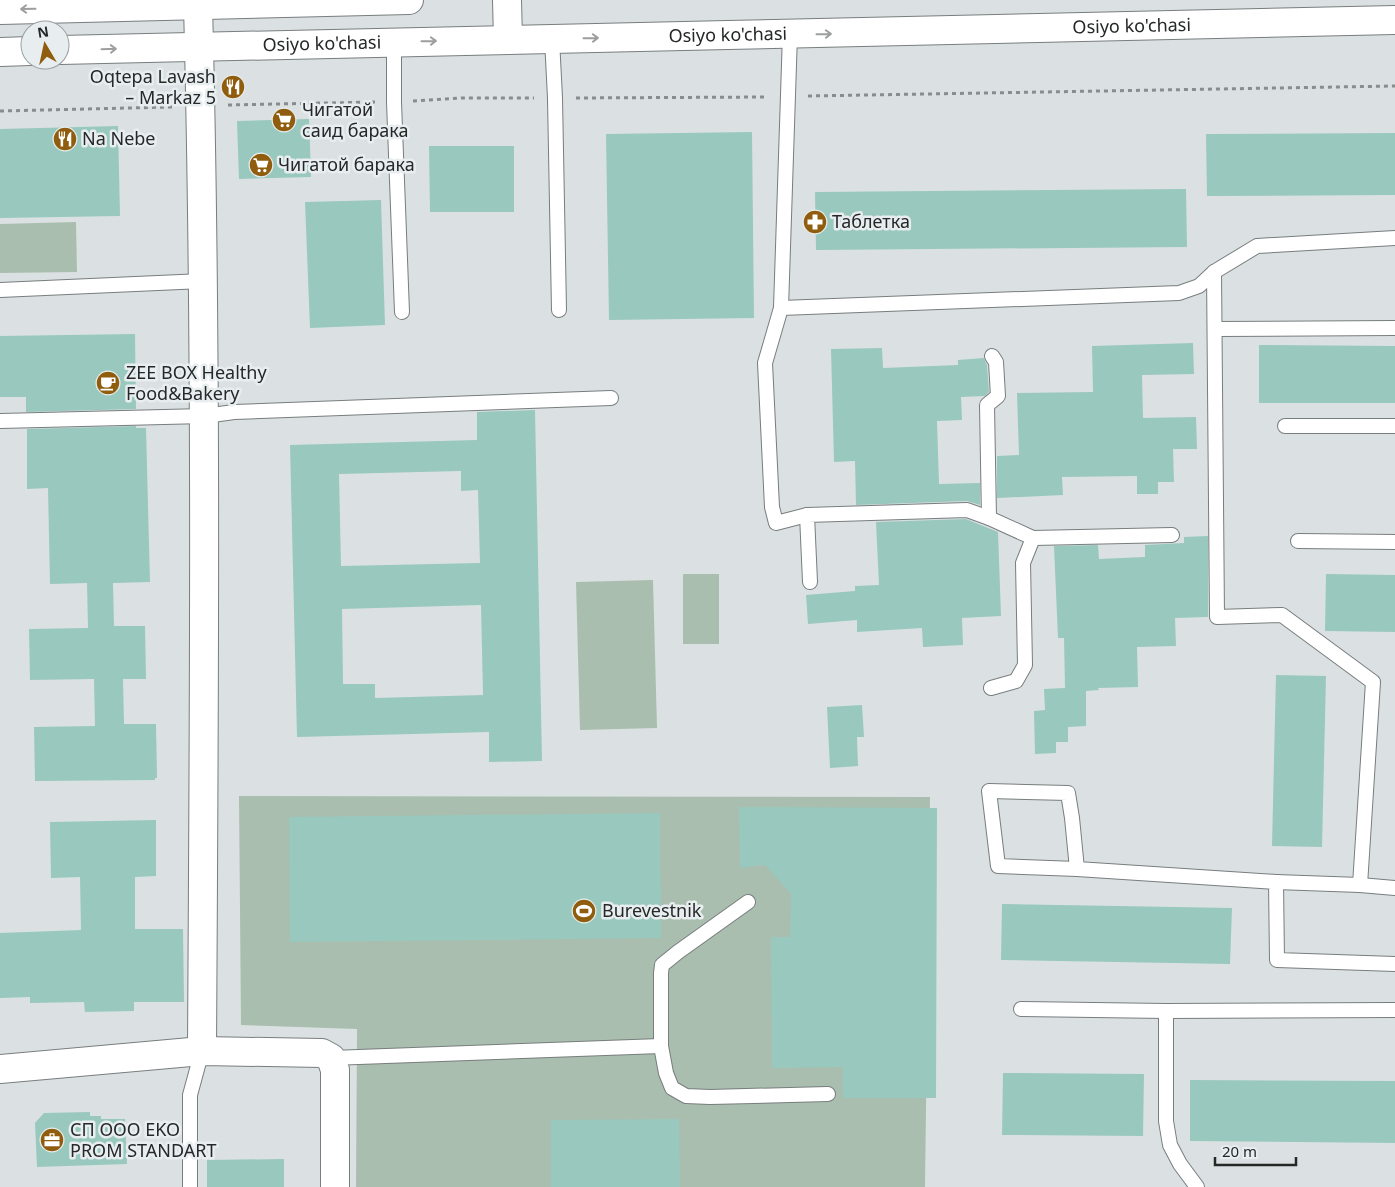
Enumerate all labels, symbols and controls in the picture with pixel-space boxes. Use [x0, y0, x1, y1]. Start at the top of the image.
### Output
one-way arrow [21, 4, 37, 14]
street label: Osiyo ko'chasi [1072, 12, 1191, 39]
north arrow [20, 20, 70, 70]
text: N [36, 21, 50, 42]
street label: Osiyo ko'chasi [668, 21, 787, 47]
one-way arrow [815, 29, 831, 38]
street label: Osiyo ko'chasi [262, 30, 381, 56]
one-way arrow [582, 33, 599, 43]
one-way arrow [420, 36, 436, 46]
one-way arrow [100, 44, 116, 54]
place label: Oqtepa Lavash – Markaz 5 [90, 64, 216, 109]
restaurant icon: Oqtepa Lavash – Markaz 5 [220, 74, 246, 100]
place label: Чигатой саид барака [302, 97, 409, 142]
supermarket icon: Чигатой саид барака [271, 107, 297, 133]
restaurant icon: Na Nebe [52, 126, 78, 152]
place label: Na Nebe [82, 126, 156, 150]
supermarket icon: Чигатой барака [248, 152, 274, 178]
place label: Чигатой барака [278, 152, 415, 176]
pharmacy icon: Таблетка [802, 209, 828, 235]
place label: Таблетка [832, 209, 910, 233]
place label: ZEE BOX Healthy Food&Bakery [126, 360, 267, 405]
cafe icon: ZEE BOX Healthy Food&Bakery [95, 370, 121, 396]
sports icon: Burevestnik [571, 898, 597, 924]
place label: Burevestnik [602, 898, 702, 922]
place label: СП ООО EKO PROM STANDART [70, 1117, 216, 1162]
office icon: СП ООО EKO PROM STANDART [39, 1127, 65, 1153]
scale bar [1215, 1134, 1296, 1166]
text: 20 m [1222, 1141, 1257, 1161]

